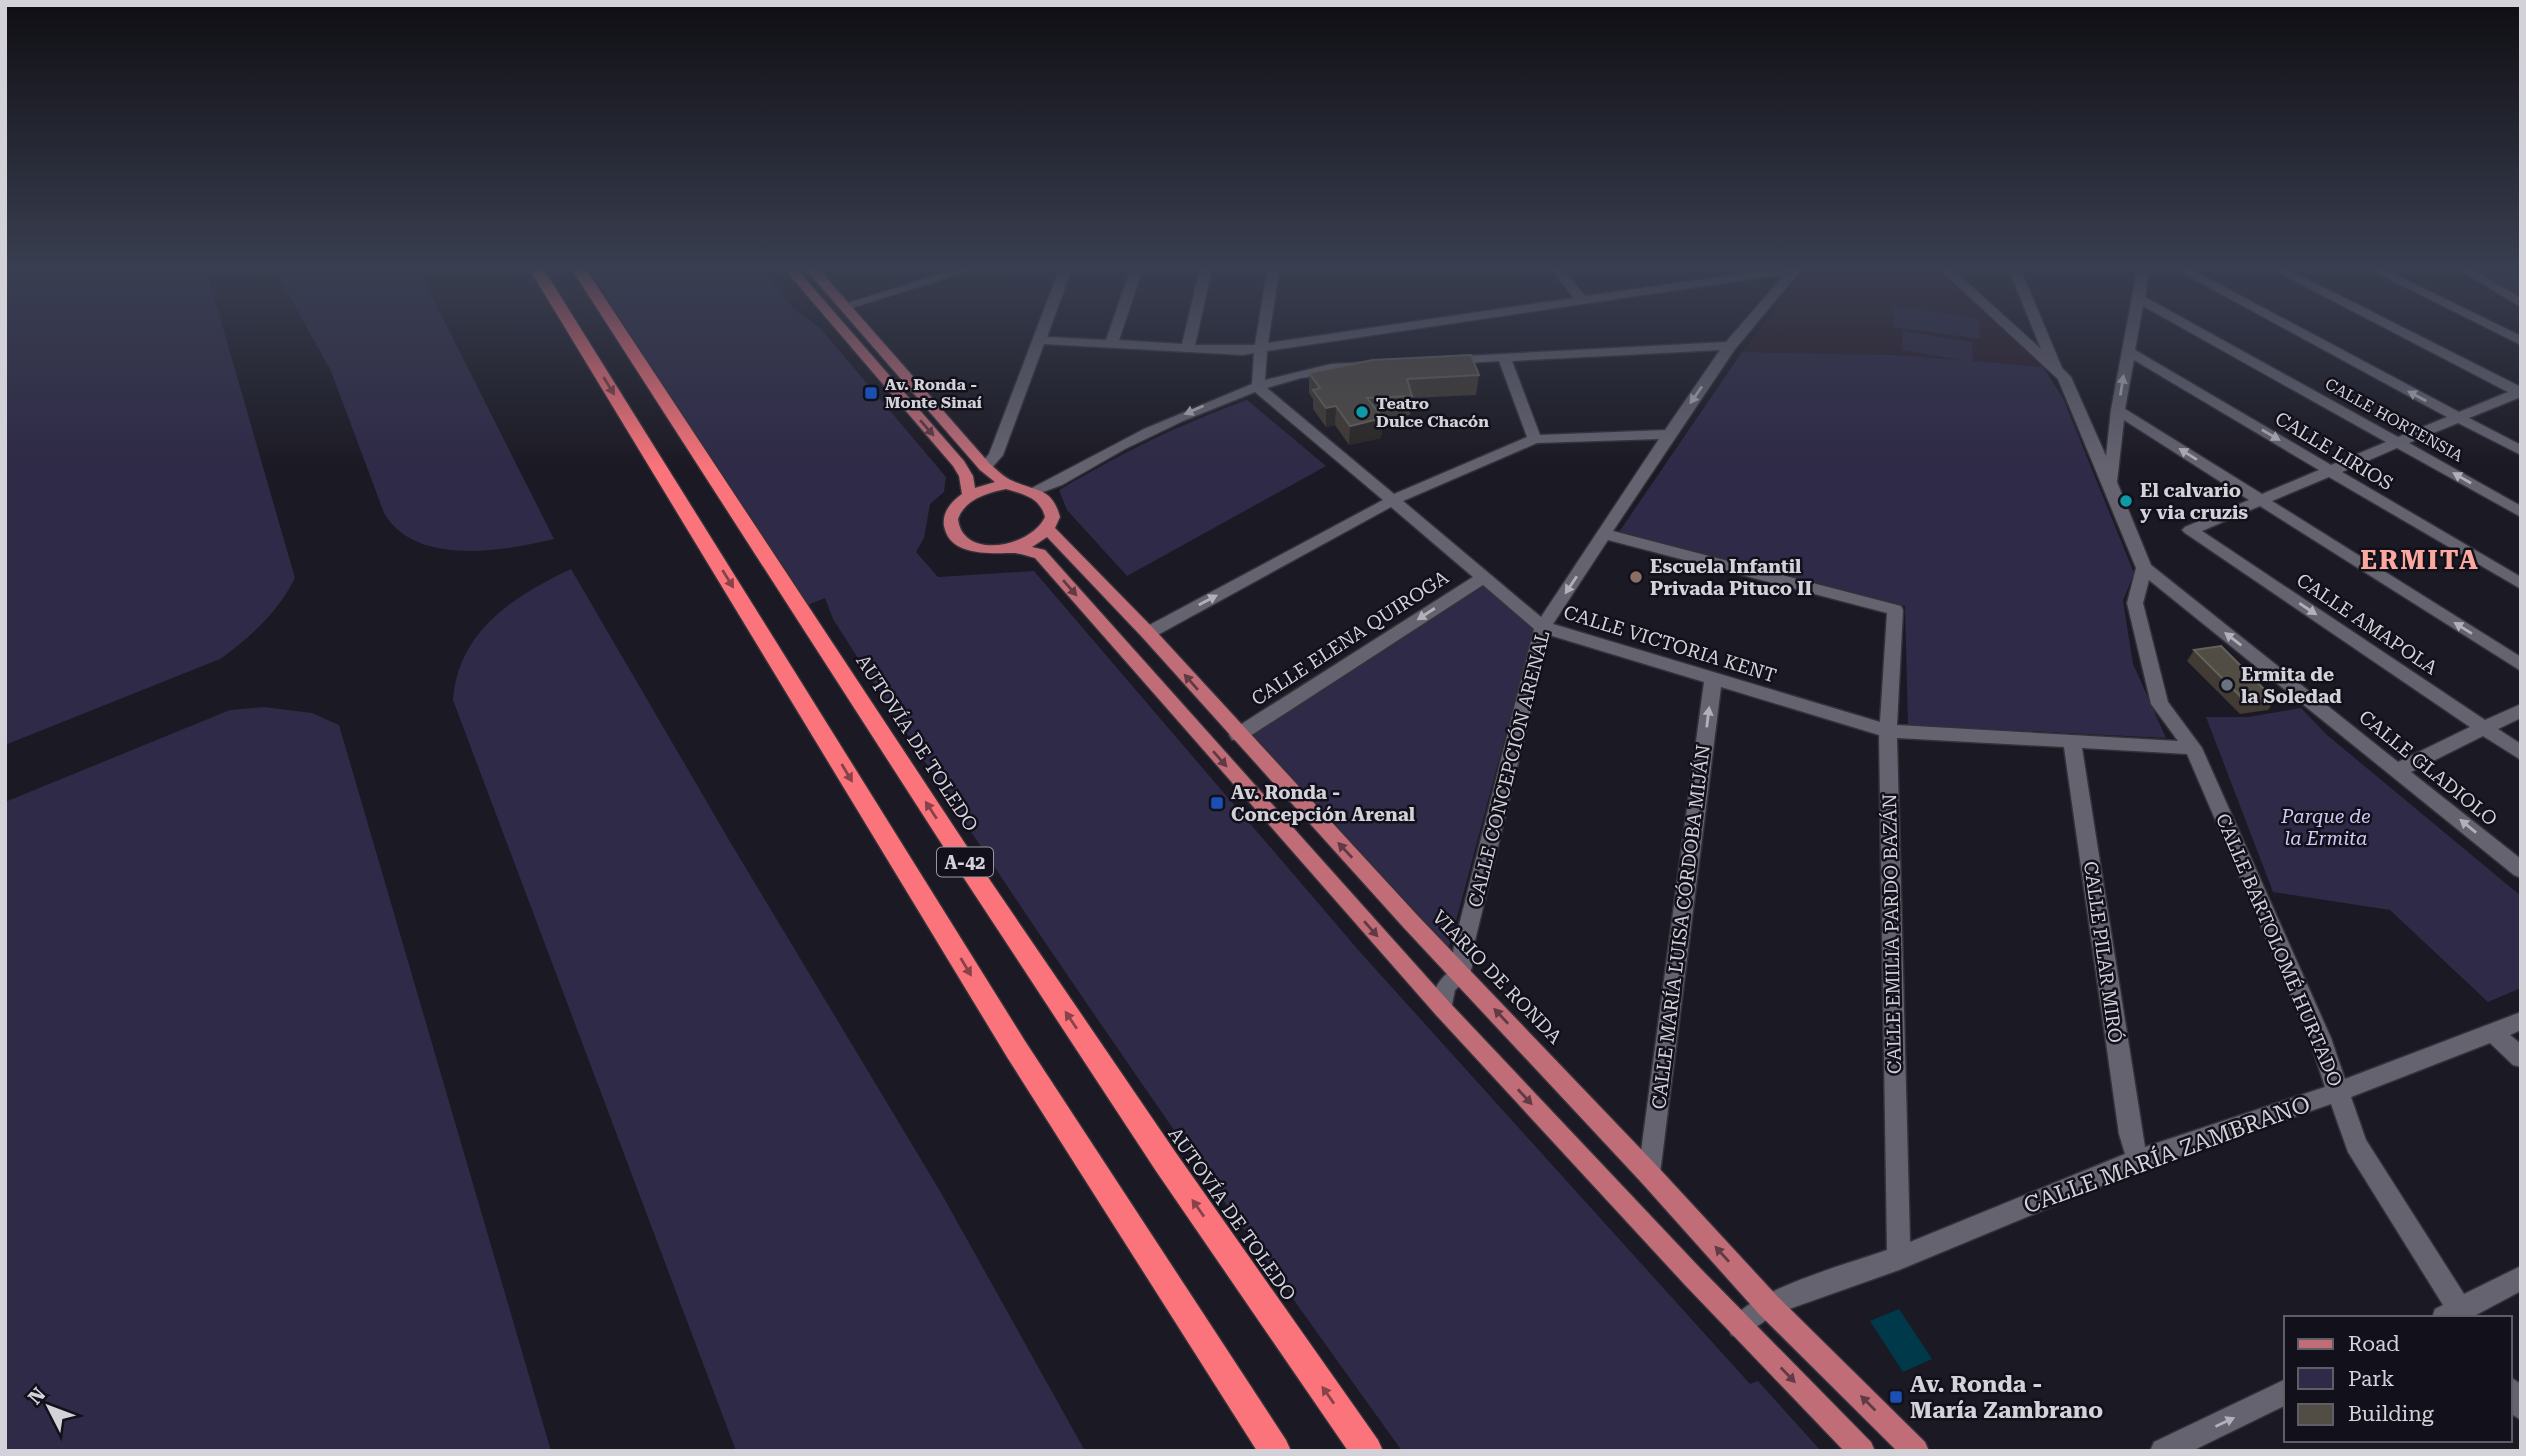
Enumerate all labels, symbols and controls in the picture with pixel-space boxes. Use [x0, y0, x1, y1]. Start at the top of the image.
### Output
one-way arrow [2117, 374, 2128, 396]
street label: CALLE HORTENSIA [2322, 374, 2467, 466]
place label: Av. Ronda - Monte Sinaí [885, 375, 983, 412]
one-way arrow [602, 376, 615, 395]
marker: Av. Ronda - Monte Sinaí [863, 385, 879, 401]
one-way arrow [1689, 386, 1703, 404]
one-way arrow [2407, 390, 2427, 402]
place label: Teatro Dulce Chacón [1376, 394, 1489, 431]
one-way arrow [1184, 404, 1204, 416]
marker: Teatro Dulce Chacón [1354, 404, 1370, 420]
street label: CALLE LIRIOS [2271, 407, 2397, 495]
one-way arrow [919, 419, 935, 437]
one-way arrow [2261, 429, 2281, 441]
one-way arrow [2178, 448, 2198, 461]
one-way arrow [2452, 472, 2471, 484]
place label: El calvario y via cruzis [2140, 479, 2248, 524]
marker: El calvario y via cruzis [2118, 493, 2134, 509]
district label: ERMITA [2360, 545, 2480, 575]
place label: Escuela Infantil Privada Pituco II [1650, 555, 1812, 600]
street label: CALLE ELENA QUIROGA [1247, 565, 1453, 710]
street label: CALLE AMAPOLA [2292, 568, 2442, 680]
marker: Escuela Infantil Privada Pituco II [1628, 569, 1644, 585]
one-way arrow [722, 570, 735, 589]
one-way arrow [1564, 576, 1578, 594]
one-way arrow [1062, 579, 1078, 597]
one-way arrow [1198, 595, 1218, 606]
street label: CALLE VICTORIA KENT [1561, 601, 1779, 687]
one-way arrow [2299, 602, 2317, 616]
one-way arrow [1417, 607, 1436, 620]
one-way arrow [2453, 622, 2473, 635]
street label: CALLE CONCEPCIÓN ARENAL [1463, 628, 1555, 910]
one-way arrow [2224, 632, 2242, 646]
street label: AUTOVÍA DE TOLEDO [851, 650, 983, 836]
place label: Ermita de la Soledad [2241, 663, 2342, 708]
one-way arrow [1184, 674, 1200, 691]
marker: Ermita de la Soledad [2219, 677, 2235, 693]
street label: CALLE GLADIOLO [2354, 705, 2502, 831]
one-way arrow [1702, 706, 1713, 728]
street label: CALLE MARÍA LUISA CÓRDOBA MIJÁN [1647, 743, 1715, 1111]
one-way arrow [1212, 750, 1227, 767]
one-way arrow [841, 764, 853, 783]
place label: Av. Ronda - Concepción Arenal [1231, 781, 1415, 826]
street label: CALLE EMILIA PARDO BAZÁN [1878, 794, 1906, 1074]
marker: Av. Ronda - Concepción Arenal [1209, 795, 1225, 811]
one-way arrow [925, 800, 938, 820]
park label: Parque de la Ermita [2280, 805, 2371, 850]
street label: CALLE BARTOLOMÉ HURTADO [2211, 810, 2347, 1090]
one-way arrow [2460, 819, 2477, 834]
one-way arrow [1337, 842, 1353, 859]
road number: A-42 [937, 848, 993, 876]
street label: CALLE PILAR MIRÓ [2079, 860, 2127, 1044]
street label: VIARIO DE RONDA [1427, 906, 1567, 1049]
one-way arrow [1363, 920, 1379, 938]
one-way arrow [959, 958, 972, 977]
one-way arrow [1493, 1008, 1509, 1025]
one-way arrow [1064, 1010, 1077, 1030]
one-way arrow [1516, 1088, 1532, 1105]
street label: CALLE MARÍA ZAMBRANO [2020, 1091, 2314, 1219]
street label: AUTOVÍA DE TOLEDO [1163, 1123, 1301, 1305]
one-way arrow [1191, 1199, 1205, 1217]
one-way arrow [1714, 1245, 1730, 1263]
legend [2284, 1316, 2512, 1442]
text: Road [2348, 1332, 2400, 1356]
one-way arrow [1779, 1366, 1795, 1383]
text: Park [2348, 1367, 2394, 1391]
place label: Av. Ronda - María Zambrano [1910, 1371, 2103, 1424]
north arrow [14, 1372, 84, 1442]
text: N [23, 1383, 50, 1409]
one-way arrow [1321, 1386, 1335, 1404]
marker: Av. Ronda - María Zambrano [1888, 1389, 1904, 1405]
one-way arrow [1860, 1395, 1876, 1412]
text: Building [2348, 1402, 2434, 1426]
one-way arrow [2215, 1416, 2235, 1427]

